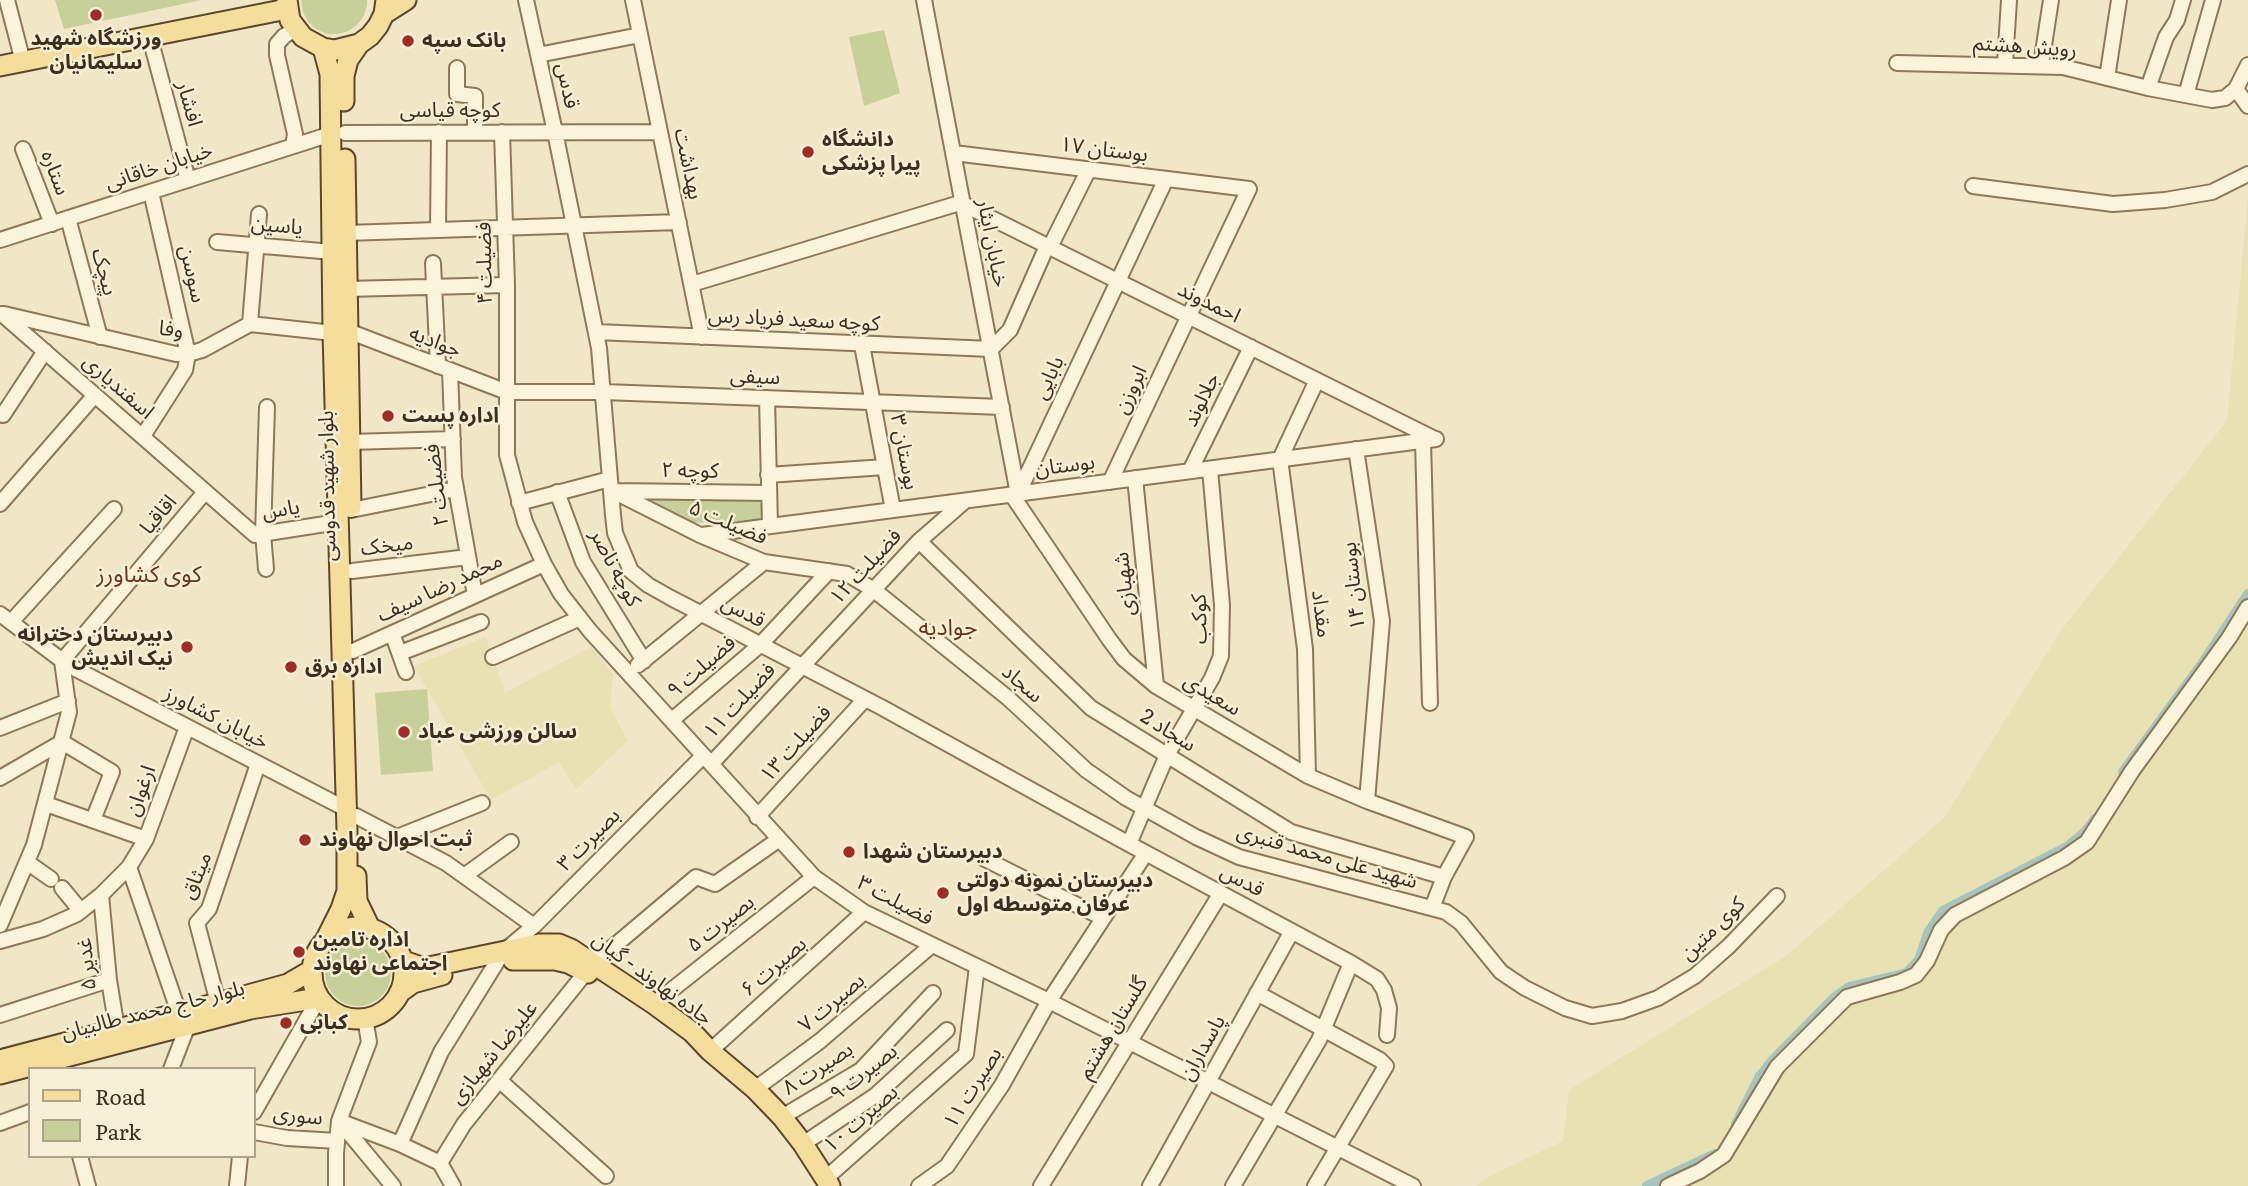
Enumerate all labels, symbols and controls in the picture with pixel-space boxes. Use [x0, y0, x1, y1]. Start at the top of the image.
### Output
marker: ورزشگاه شهید سلیمانیان [88, 7, 104, 23]
place label: ورزشگاه شهید سلیمانیان [31, 26, 161, 76]
place label: بانک سپه [422, 28, 506, 54]
street label: رویش هشتم [1972, 31, 2078, 63]
marker: بانک سپه [400, 33, 416, 49]
street label: قدس [550, 61, 584, 111]
street label: افشار [171, 78, 207, 130]
street label: کوچه قیاسی [400, 98, 500, 124]
street label: بهداشت [668, 126, 708, 202]
place label: دانشگاه پیرا پزشکی [822, 127, 921, 177]
street label: بوستان ۱۷ [1059, 132, 1149, 168]
street label: خیابان خاقانی [102, 138, 216, 196]
marker: دانشگاه پیرا پزشکی [800, 144, 816, 160]
street label: ستاره [35, 147, 75, 199]
street label: خیابان ایثار [971, 197, 1013, 289]
street label: یاسین [250, 211, 304, 241]
street label: فضیلت ۴ [472, 221, 498, 305]
street label: سوسن [173, 243, 211, 305]
street label: پیچک [86, 246, 122, 298]
street label: احمدوند [1173, 277, 1245, 329]
street label: کوچه سعید فریاد رس [707, 303, 881, 337]
street label: وفا [157, 316, 185, 344]
street label: جوادیه [405, 321, 465, 363]
street label: اسفندیاری [77, 349, 159, 425]
street label: بابایی [1028, 352, 1070, 404]
street label: ابروزن [1109, 362, 1153, 418]
street label: سیفی [730, 364, 780, 390]
street label: جلالوند [1178, 369, 1226, 431]
place label: اداره پست [402, 403, 499, 429]
marker: اداره پست [380, 408, 396, 424]
street label: بلوار شهید قدوسی [314, 410, 342, 562]
street label: بوستان ۳ [884, 412, 924, 492]
street label: فضیلت ۲ [419, 442, 455, 528]
street label: بوستان [1034, 450, 1096, 482]
street label: کوچه ۲ [661, 458, 719, 484]
street label: اقاقیا [135, 490, 183, 540]
street label: یاس [260, 495, 302, 525]
street label: فضیلت ۵ [685, 495, 771, 551]
street label: فضیلت ۱۲ [825, 524, 907, 610]
street label: کوچه ناصر [584, 525, 646, 611]
street label: میخک [359, 530, 415, 562]
street label: بوستان ۱۴ [1337, 541, 1371, 631]
street label: محمد رضا سیف [373, 548, 507, 628]
street label: شهبازی [1109, 551, 1141, 617]
district label: کوی کشاورز [96, 561, 202, 589]
street label: مقداد [1306, 589, 1336, 639]
street label: قدس [717, 590, 769, 634]
street label: کوکب [1187, 594, 1213, 644]
district label: جوادیه [919, 614, 977, 642]
place label: دبیرستان دخترانه نیک اندیش [17, 622, 173, 672]
street label: فضیلت ۹ [663, 630, 741, 704]
marker: دبیرستان دخترانه نیک اندیش [179, 639, 195, 655]
place label: اداره برق [305, 654, 382, 680]
street label: فضیلت ۱۱ [699, 658, 781, 744]
marker: اداره برق [283, 659, 299, 675]
street label: سجاد [996, 659, 1048, 709]
street label: سعیدی [1179, 668, 1245, 722]
street label: خیابان کشاورز [159, 681, 273, 755]
street label: فضیلت ۱۳ [755, 700, 837, 788]
street label: سجاد 2 [1136, 704, 1200, 758]
place label: سالن ورزشی عباد [418, 719, 577, 745]
marker: سالن ورزشی عباد [396, 724, 412, 740]
street label: ارغوان [120, 762, 162, 820]
street label: بصیرت ۳ [552, 803, 626, 877]
street label: شهید علی محمد قنبری [1234, 819, 1420, 895]
place label: ثبت احوال نهاوند [319, 827, 473, 853]
marker: ثبت احوال نهاوند [297, 832, 313, 848]
place label: دبیرستان شهدا [863, 839, 1003, 865]
marker: دبیرستان شهدا [841, 844, 857, 860]
street label: میثاق [176, 849, 218, 903]
street label: قدس [1216, 859, 1268, 903]
place label: دبیرستان نمونه دولتی عرفان متوسطه اول [957, 868, 1153, 918]
street label: فضیلت ۳ [853, 870, 937, 932]
marker: دبیرستان نمونه دولتی عرفان متوسطه اول [935, 885, 951, 901]
street label: بصیرت ۵ [682, 890, 760, 958]
street label: کوی متین [1675, 892, 1751, 966]
place label: اداره تامین اجتماعی نهاوند [313, 927, 447, 977]
street label: جاده نهاوند - گیان [587, 927, 717, 1031]
street label: بصیرت ۶ [736, 932, 812, 1002]
street label: غدیر ۵ [72, 937, 102, 991]
marker: اداره تامین اجتماعی نهاوند [291, 944, 307, 960]
street label: بصیرت ۷ [794, 968, 870, 1038]
street label: گلستان هشتم [1073, 972, 1153, 1084]
street label: بلوار حاج محمد طالبیان [59, 976, 247, 1046]
street label: علیرضا شهبازی [445, 996, 543, 1110]
place label: کبابی [300, 1010, 348, 1036]
street label: پاسداران [1175, 1011, 1231, 1085]
marker: کبابی [278, 1015, 294, 1031]
street label: بصیرت ۸ [778, 1037, 858, 1101]
street label: بصیرت ۹ [825, 1039, 903, 1107]
street label: بصیرت ۱۱ [938, 1043, 1008, 1133]
legend [28, 1067, 256, 1158]
text: Road [95, 1080, 146, 1111]
street label: بصیرت ۱۰ [818, 1080, 904, 1158]
street label: سوری [272, 1101, 324, 1131]
text: Park [95, 1115, 141, 1146]

